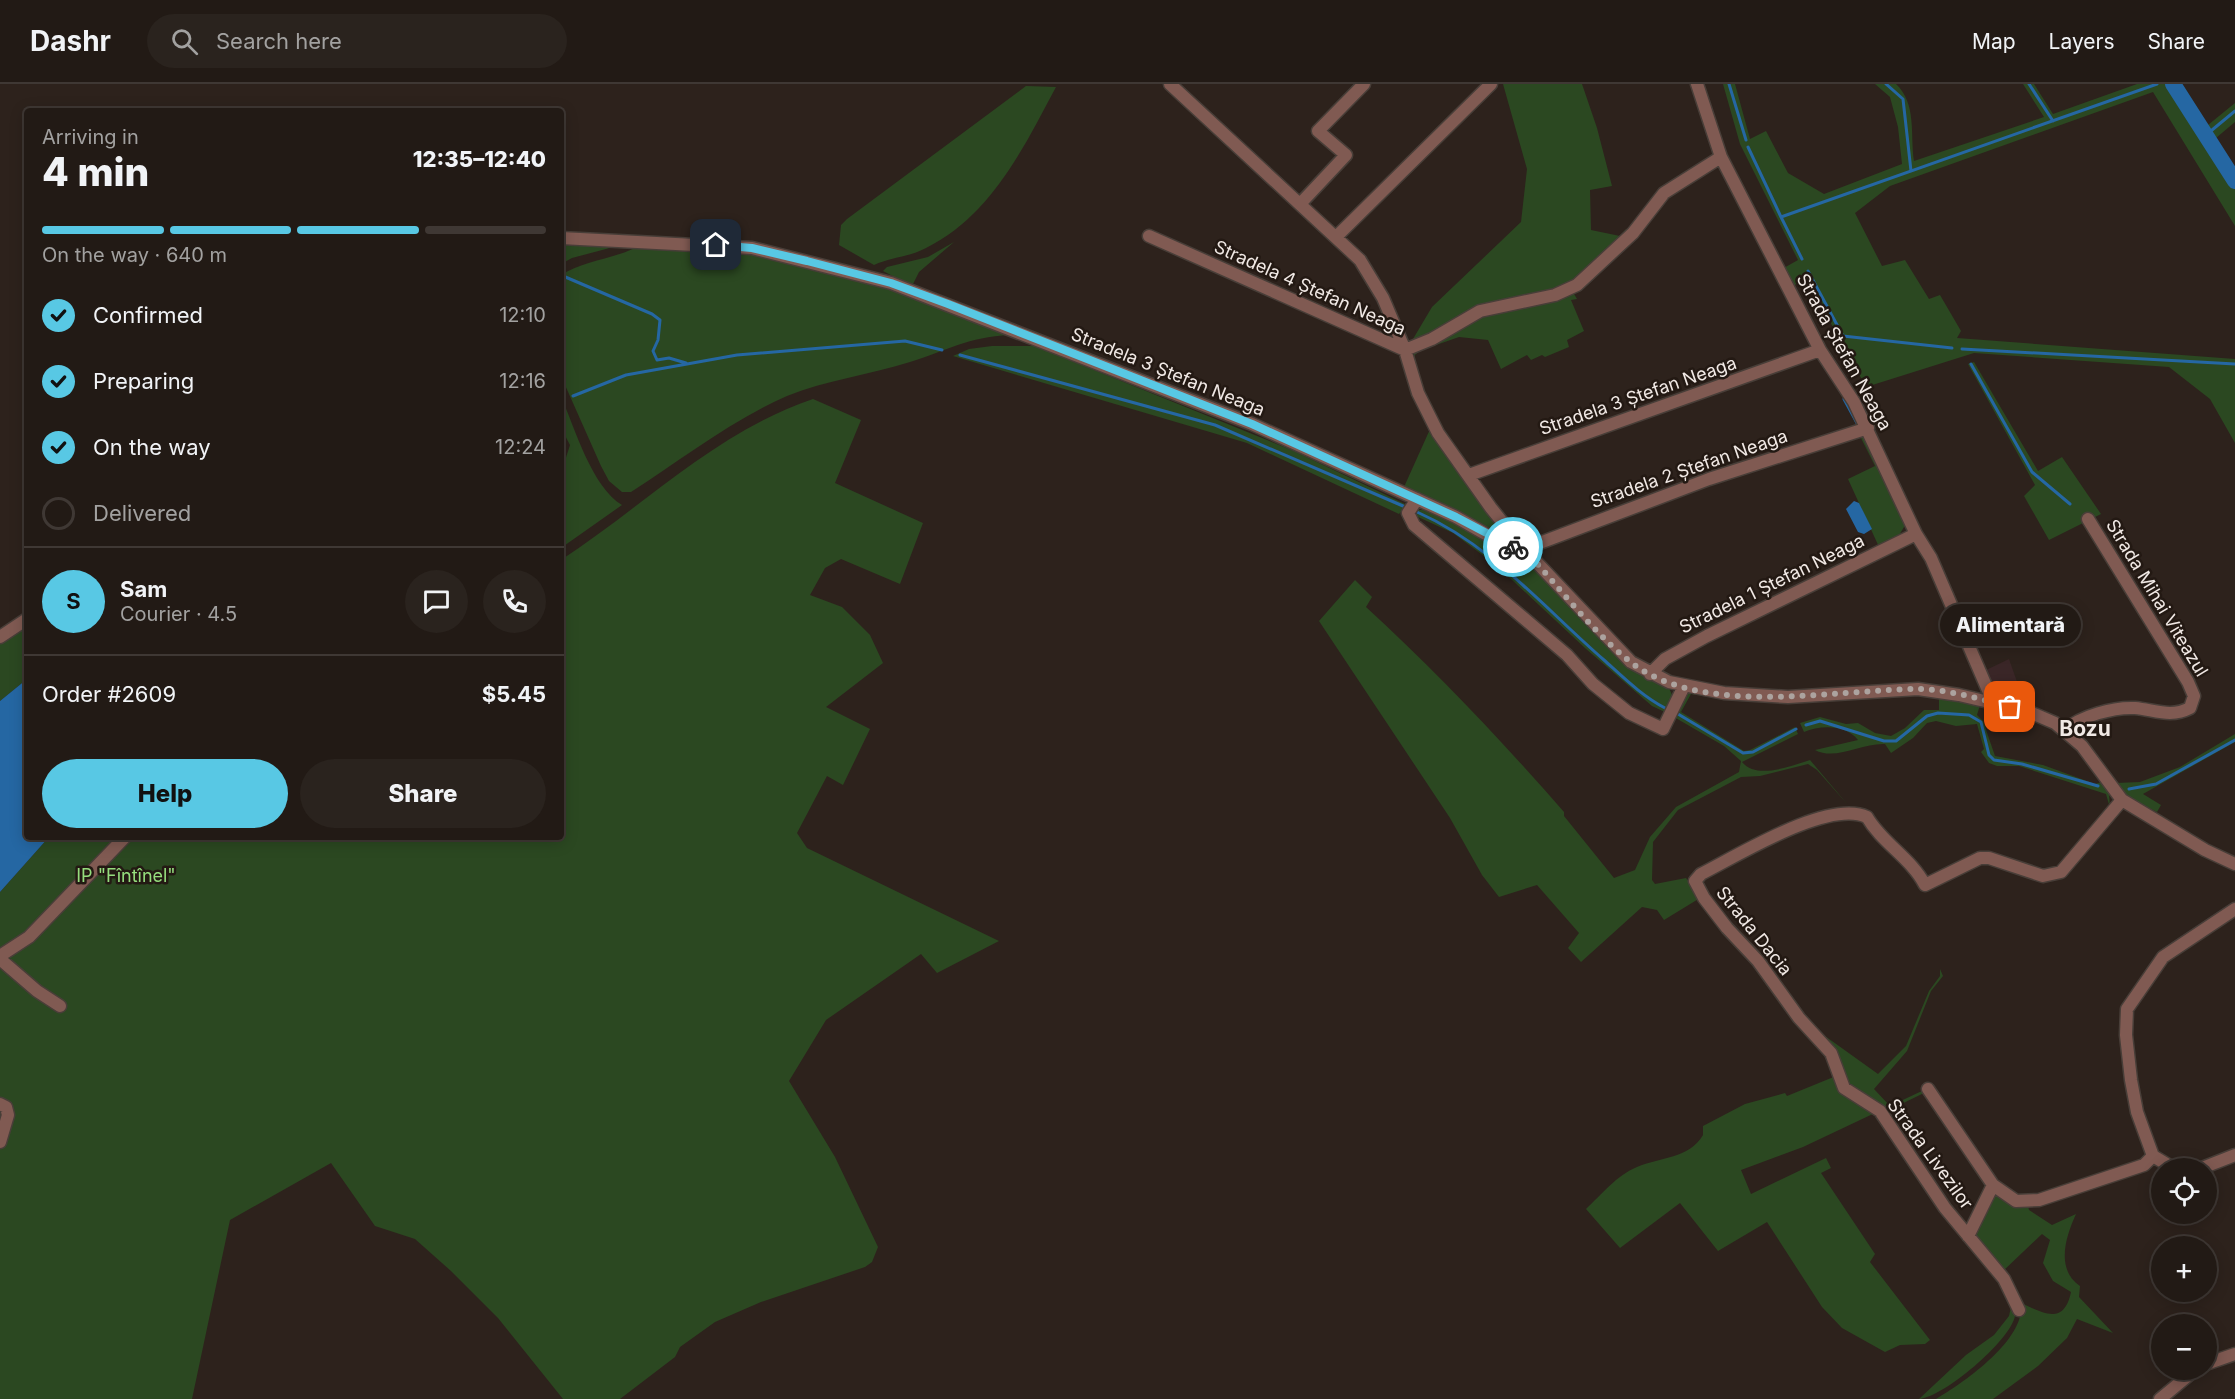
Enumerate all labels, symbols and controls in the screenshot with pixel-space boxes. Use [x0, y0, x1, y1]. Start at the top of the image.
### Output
search box [147, 14, 567, 68]
text: Dashr [30, 24, 111, 58]
icon: search [168, 25, 201, 58]
text: Search here [216, 28, 342, 54]
text: Map [1972, 29, 2016, 54]
text: Layers [2049, 29, 2115, 54]
text: Share [2148, 29, 2205, 54]
text: Arriving in [42, 125, 139, 149]
text: 12:35–12:40 [413, 146, 546, 172]
text: 4 min [42, 148, 149, 195]
pin [690, 219, 741, 270]
icon: home [699, 228, 732, 261]
street label: Stradela 4 Ștefan Neaga [1211, 236, 1409, 340]
text: On the way · 640 m [42, 243, 227, 267]
street label: Strada Ștefan Neaga [1792, 270, 1896, 434]
icon: check [42, 299, 75, 332]
text: Confirmed [93, 302, 203, 328]
text: 12:10 [499, 303, 546, 327]
street label: Stradela 3 Ștefan Neaga [1068, 323, 1268, 421]
street label: Stradela 3 Ștefan Neaga [1537, 352, 1739, 440]
icon: check [42, 365, 75, 398]
text: Preparing [93, 368, 194, 394]
text: 12:16 [499, 369, 546, 393]
street label: Stradela 2 Ștefan Neaga [1588, 425, 1790, 513]
icon: check [42, 431, 75, 464]
text: On the way [93, 434, 211, 460]
text: 12:24 [495, 435, 546, 459]
text: Delivered [93, 500, 191, 526]
street label: Strada Mihai Viteazul [2102, 515, 2213, 680]
courier [1483, 517, 1543, 577]
street label: Stradela 1 Ștefan Neaga [1676, 530, 1868, 638]
icon: bike [1497, 531, 1530, 564]
button: chat [405, 570, 468, 633]
button: phone [483, 570, 546, 633]
text: Sam [120, 576, 167, 602]
text: S [66, 588, 81, 614]
text: Courier · 4.5 [120, 602, 237, 626]
callout: Alimentară [1940, 605, 2080, 647]
text: Alimentară [1956, 613, 2065, 637]
text: Order #2609 [42, 681, 176, 707]
text: $5.45 [482, 681, 546, 707]
pin [1984, 681, 2035, 732]
icon: bag [1993, 690, 2026, 723]
district label: Bozu [2059, 716, 2111, 741]
button: Help [42, 759, 288, 828]
button: Share [300, 759, 546, 828]
park label: IP "Fîntînel" [76, 865, 176, 886]
street label: Strada Dacia [1712, 882, 1797, 979]
street label: Strada Livezilor [1883, 1094, 1978, 1213]
map controls [2151, 1158, 2217, 1380]
button: locate [2151, 1158, 2217, 1224]
button: + [2151, 1236, 2217, 1302]
button: − [2151, 1314, 2217, 1380]

